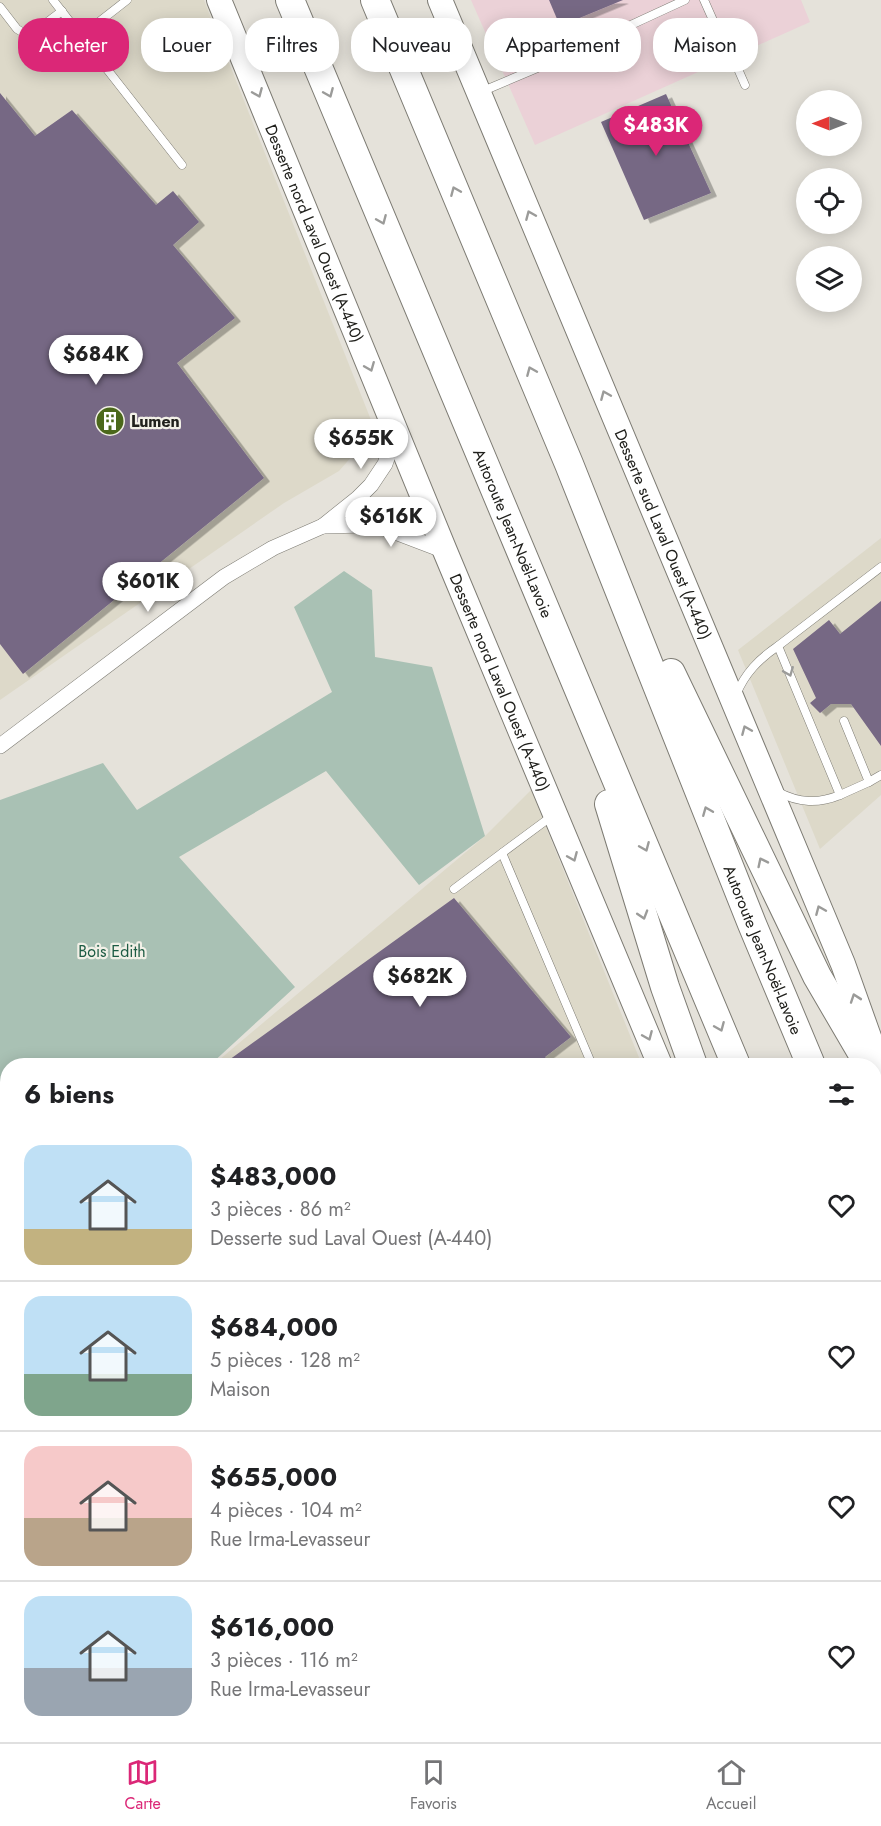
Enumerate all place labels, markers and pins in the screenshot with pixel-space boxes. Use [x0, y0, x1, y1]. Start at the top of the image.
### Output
pin: $483K [614, 106, 698, 157]
pin: $684K [54, 335, 138, 386]
building icon: Lumen [94, 405, 126, 437]
place label: Lumen [131, 410, 180, 433]
pin: $655K [319, 419, 403, 470]
pin: $616K [349, 497, 433, 548]
pin: $601K [106, 562, 190, 613]
pin: $682K [378, 957, 462, 1008]

